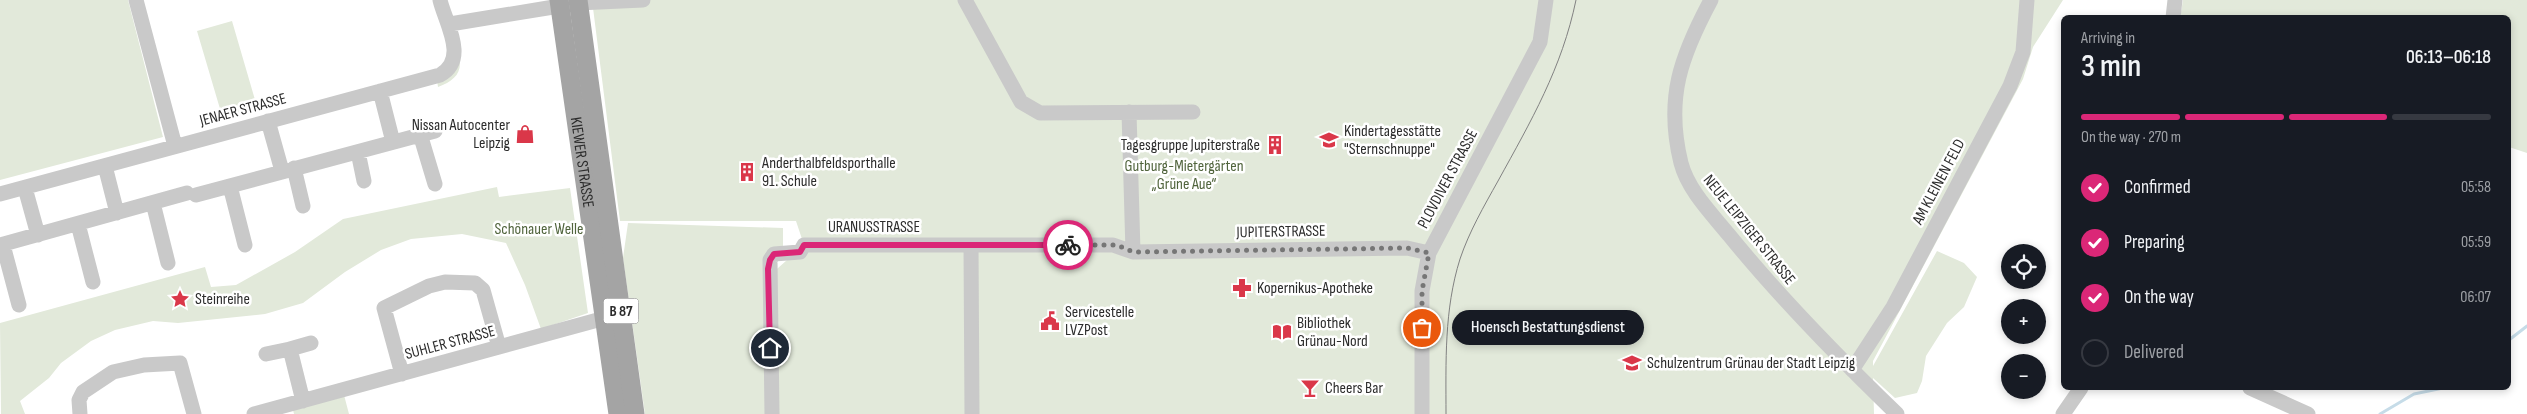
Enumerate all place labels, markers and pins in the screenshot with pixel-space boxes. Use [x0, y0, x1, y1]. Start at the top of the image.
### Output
place label: Nissan Autocenter Leipzig [412, 116, 510, 153]
place label: Kindertagesstätte "Sternschnuppe" [1344, 122, 1441, 159]
shop icon: Nissan Autocenter Leipzig [514, 123, 536, 145]
school or university icon: Kindertagesstätte "Sternschnuppe" [1318, 129, 1340, 151]
building icon: Tagesgruppe Jupiterstraße [1264, 134, 1286, 156]
place label: Tagesgruppe Jupiterstraße [1121, 136, 1260, 155]
place label: Anderthalbfeldsporthalle 91. Schule [761, 154, 896, 191]
building icon: Anderthalbfeldsporthalle 91. Schule [736, 161, 758, 183]
pharmacy icon: Kopernikus-Apotheke [1231, 277, 1253, 299]
place label: Kopernikus-Apotheke [1257, 279, 1373, 298]
place icon: Steinreihe [169, 288, 191, 310]
place label: Steinreihe [195, 290, 250, 309]
place label: Servicestelle LVZPost [1065, 303, 1134, 340]
pin [1401, 307, 1443, 349]
public building icon: Servicestelle LVZPost [1039, 310, 1061, 332]
callout: Hoensch Bestattungsdienst [1452, 310, 1644, 346]
place label: Bibliothek Grünau-Nord [1297, 314, 1368, 351]
library icon: Bibliothek Grünau-Nord [1271, 321, 1293, 343]
pin [749, 327, 791, 369]
school or university icon: Schulzentrum Grünau der Stadt Leipzig [1621, 352, 1643, 374]
place label: Schulzentrum Grünau der Stadt Leipzig [1647, 354, 1855, 373]
bar icon: Cheers Bar [1299, 377, 1321, 399]
place label: Cheers Bar [1325, 379, 1383, 398]

